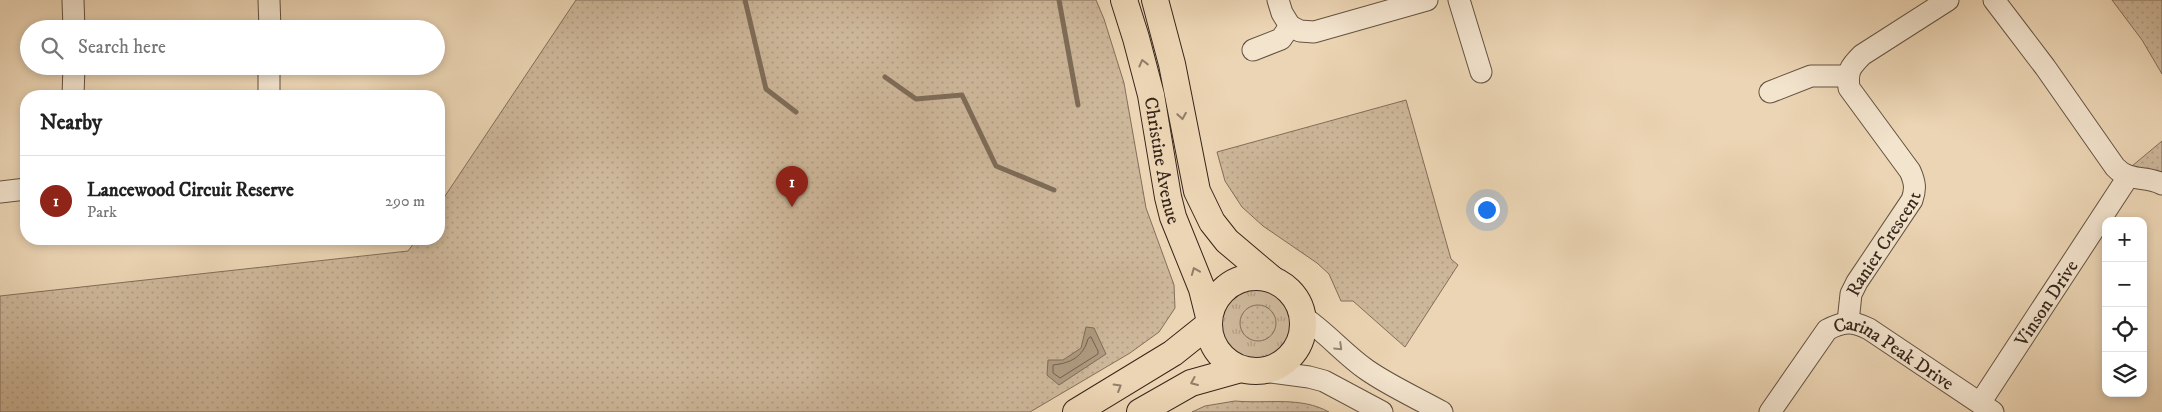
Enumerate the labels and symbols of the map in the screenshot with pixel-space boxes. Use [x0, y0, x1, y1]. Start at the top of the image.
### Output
one-way arrow [1138, 58, 1149, 67]
street label: Christine Avenue [1138, 95, 1185, 228]
one-way arrow [1177, 111, 1187, 120]
pin: 1 [776, 166, 808, 207]
street label: Ranier Crescent [1842, 190, 1927, 300]
your location [1474, 197, 1500, 223]
street label: Vinson Drive [2010, 256, 2084, 352]
one-way arrow [1191, 267, 1201, 275]
street label: Carina Peak Drive [1831, 313, 1958, 396]
one-way arrow [1333, 341, 1342, 350]
one-way arrow [1190, 376, 1199, 387]
one-way arrow [1112, 383, 1121, 393]

